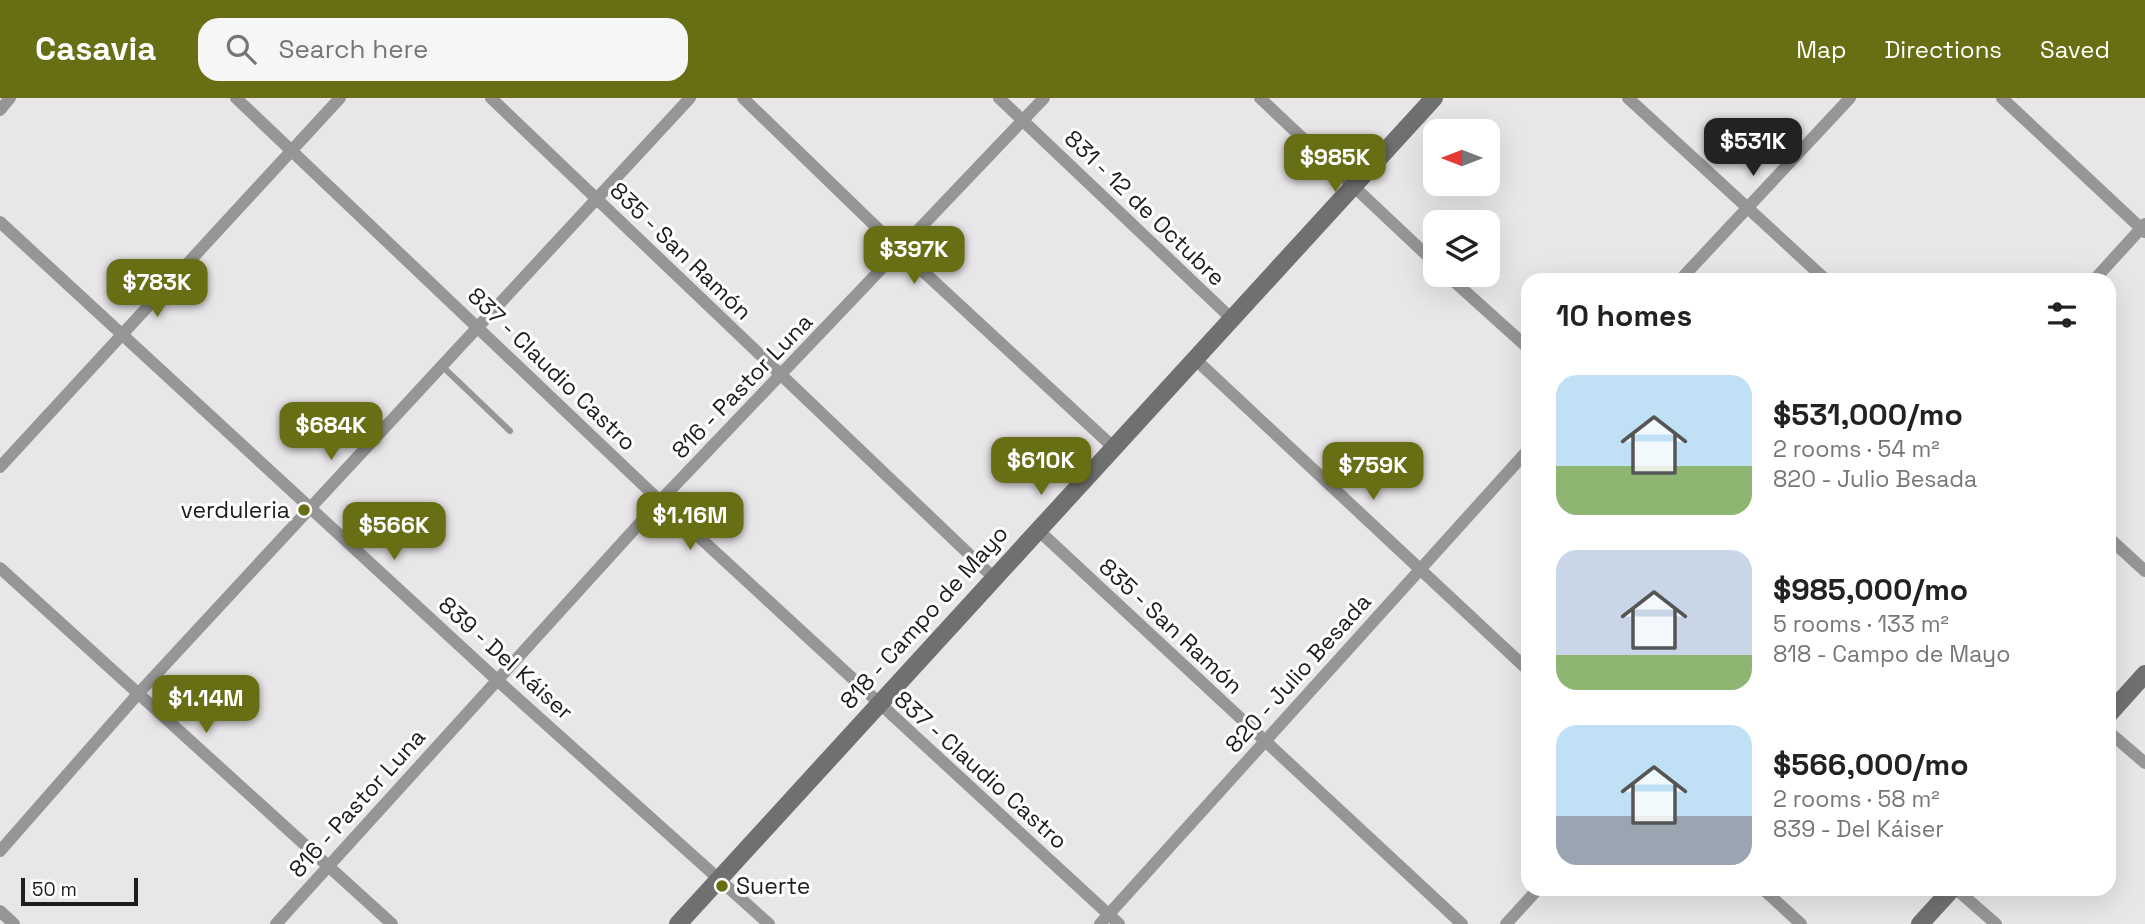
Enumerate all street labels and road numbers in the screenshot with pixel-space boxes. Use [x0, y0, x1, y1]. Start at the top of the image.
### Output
street label: 831 - 12 de Octubre [1058, 123, 1232, 293]
street label: 835 - San Ramón [604, 176, 758, 326]
street label: 837 - Claudio Castro [461, 281, 643, 457]
street label: 816 - Pastor Luna [665, 307, 819, 465]
street label: 818 - Campo de Mayo [833, 519, 1015, 715]
street label: 835 - San Ramón [1093, 552, 1249, 700]
street label: 820 - Julio Besada [1219, 587, 1377, 759]
street label: 839 - Del Káiser [432, 590, 580, 726]
street label: 837 - Claudio Castro [888, 684, 1074, 856]
street label: 816 - Pastor Luna [282, 722, 432, 884]

